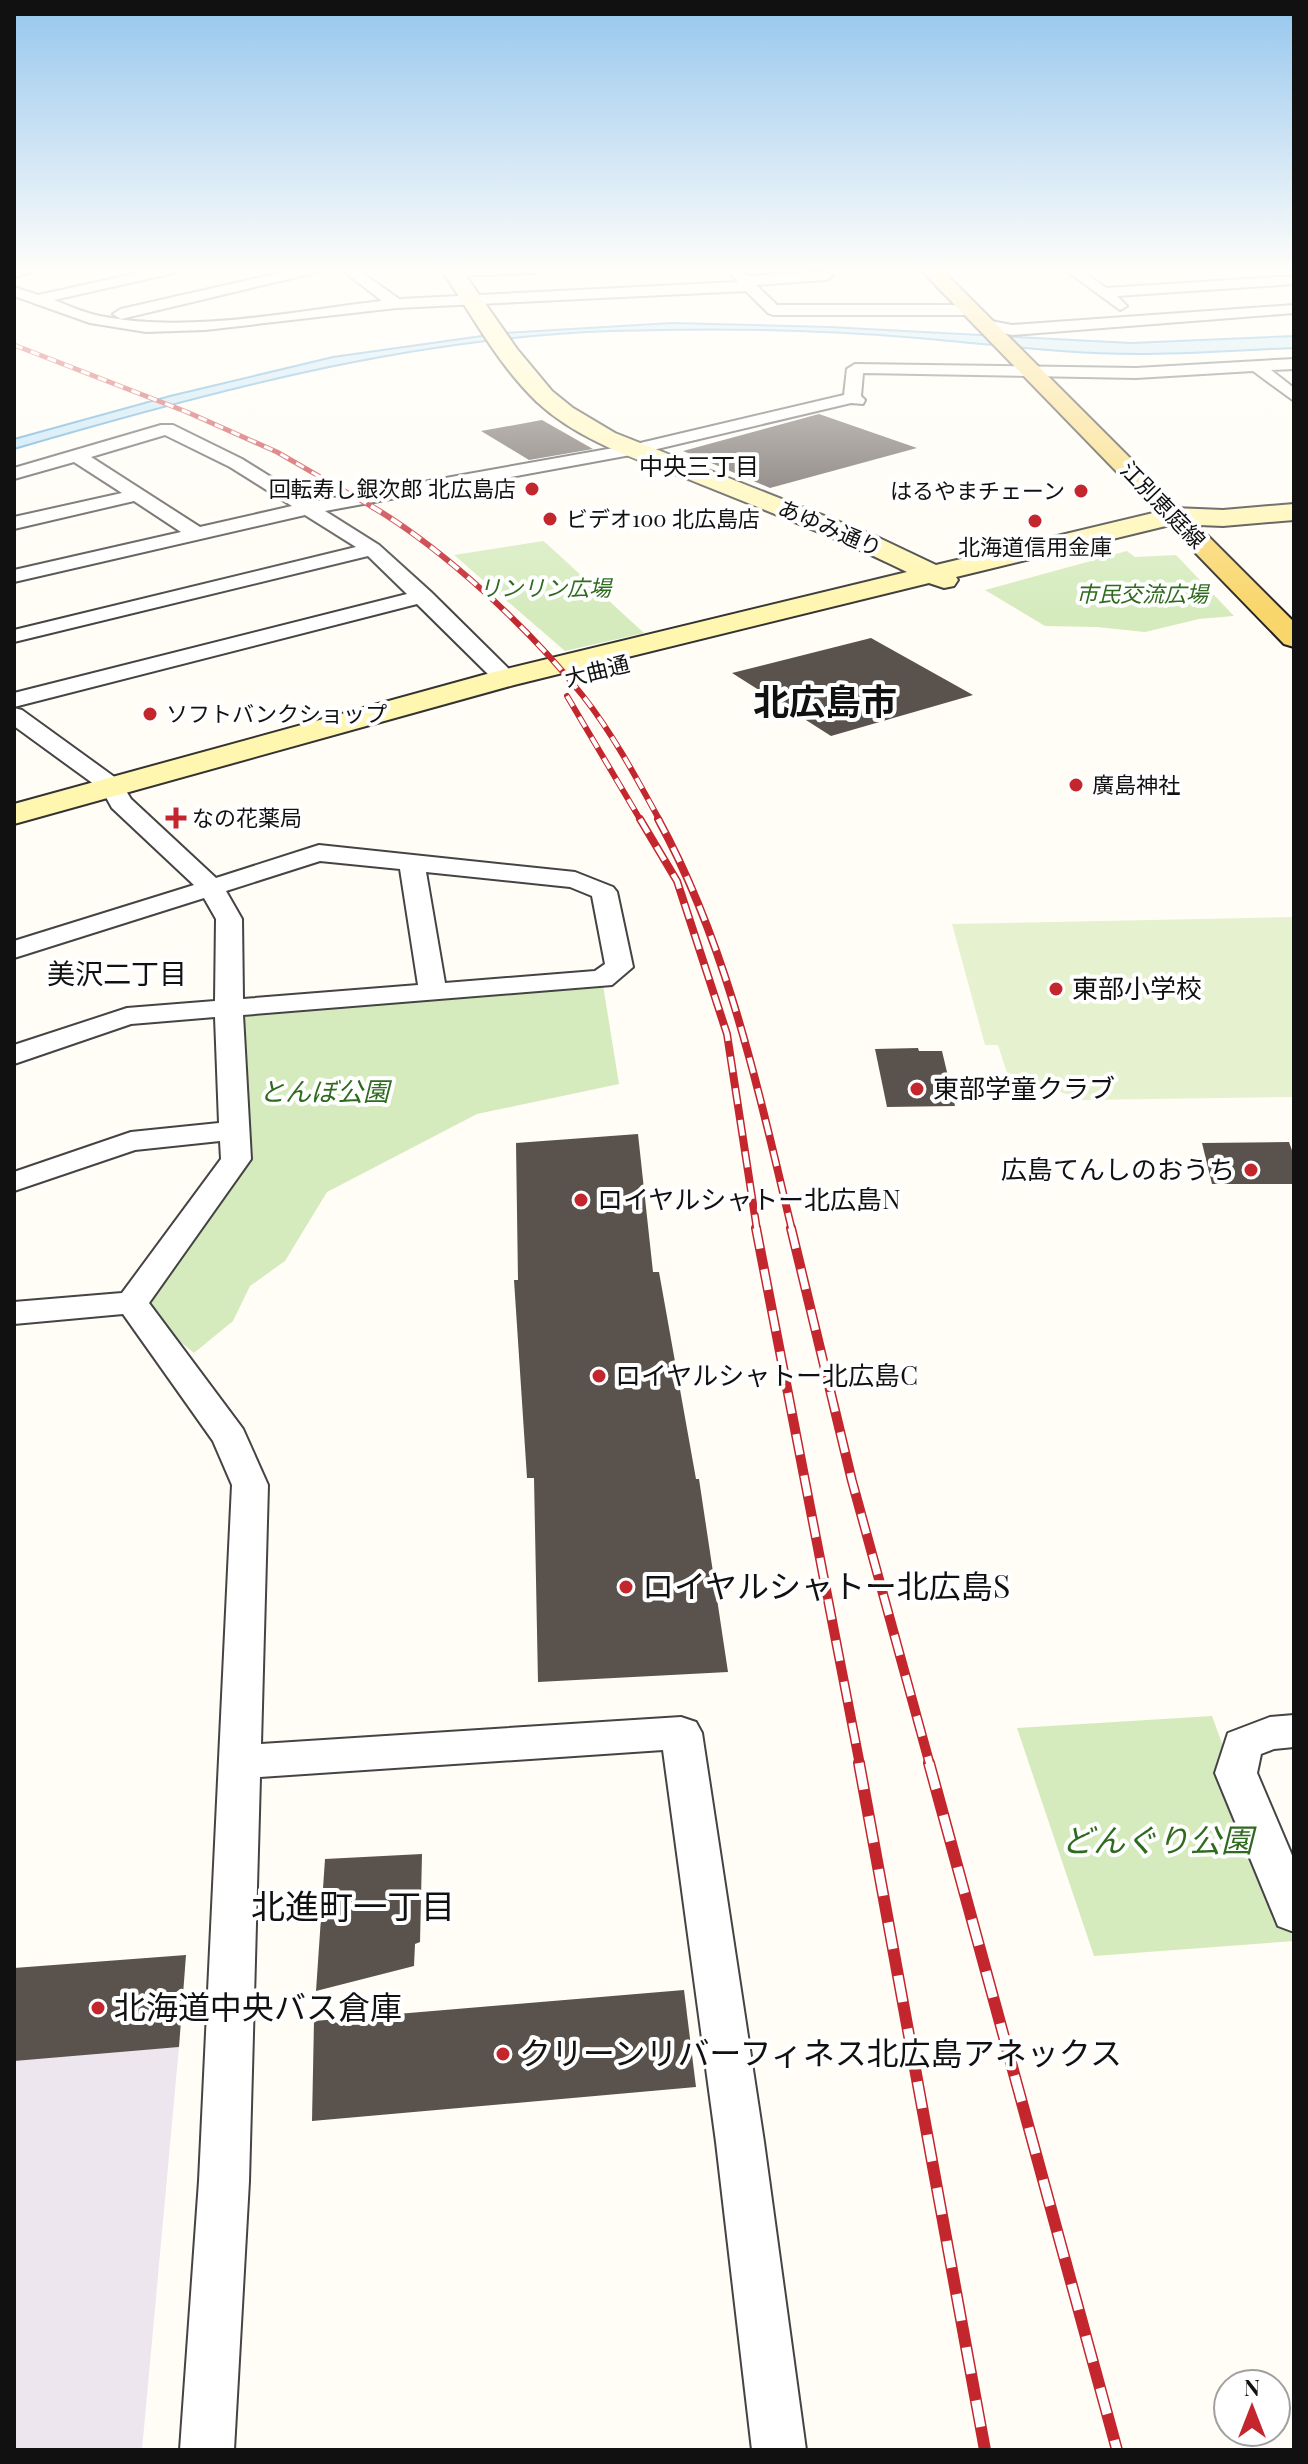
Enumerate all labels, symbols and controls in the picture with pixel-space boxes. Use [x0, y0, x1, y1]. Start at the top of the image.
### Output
district label: 中央三丁目 [639, 449, 759, 481]
street label: 江別恵庭線 [1115, 454, 1213, 554]
place label: 回転寿し銀次郎 北広島店 [269, 473, 516, 503]
place label: はるやまチェーン [890, 475, 1065, 505]
marker: 回転寿し銀次郎 北広島店 [523, 480, 541, 498]
marker: はるやまチェーン [1072, 482, 1090, 500]
street label: あゆみ通り [774, 492, 887, 562]
place label: ビデオ100 北広島店 [566, 503, 760, 533]
marker: ビデオ100 北広島店 [541, 510, 559, 528]
marker: 北海道信用金庫 [1026, 512, 1044, 530]
place label: 北海道信用金庫 [958, 531, 1112, 561]
park label: リンリン広場 [479, 572, 614, 602]
park label: 市民交流広場 [1076, 578, 1211, 608]
street label: 大曲通 [561, 647, 632, 693]
district label: 北広島市 [753, 676, 897, 724]
place label: ソフトバンクショップ [166, 698, 387, 728]
marker: ソフトバンクショップ [141, 705, 159, 723]
place label: 廣島神社 [1092, 769, 1180, 799]
marker: 廣島神社 [1067, 776, 1085, 794]
place label: なの花薬局 [192, 802, 302, 832]
marker: なの花薬局 [167, 809, 185, 827]
district label: 美沢二丁目 [47, 954, 187, 991]
place label: 東部小学校 [1072, 970, 1202, 1005]
marker: 東部小学校 [1047, 980, 1065, 998]
place label: 東部学童クラブ [933, 1070, 1115, 1105]
park label: とんぼ公園 [259, 1073, 393, 1108]
marker: 東部学童クラブ [908, 1080, 926, 1098]
place label: 広島てんしのおうち [1001, 1151, 1235, 1186]
marker: 広島てんしのおうち [1242, 1161, 1260, 1179]
place label: ロイヤルシャトー北広島N [597, 1181, 901, 1216]
marker: ロイヤルシャトー北広島N [572, 1191, 590, 1209]
place label: ロイヤルシャトー北広島C [615, 1357, 918, 1392]
marker: ロイヤルシャトー北広島C [590, 1367, 608, 1385]
place label: ロイヤルシャトー北広島S [642, 1563, 1010, 1606]
marker: ロイヤルシャトー北広島S [617, 1578, 635, 1596]
park label: どんぐり公園 [1061, 1817, 1257, 1860]
district label: 北進町一丁目 [251, 1882, 455, 1928]
place label: 北海道中央バス倉庫 [114, 1984, 402, 2027]
marker: 北海道中央バス倉庫 [89, 1999, 107, 2017]
place label: クリーンリバーフィネス北広島アネックス [519, 2030, 1122, 2073]
marker: クリーンリバーフィネス北広島アネックス [494, 2045, 512, 2063]
north arrow [1212, 2368, 1292, 2448]
text: N [1244, 2372, 1260, 2402]

